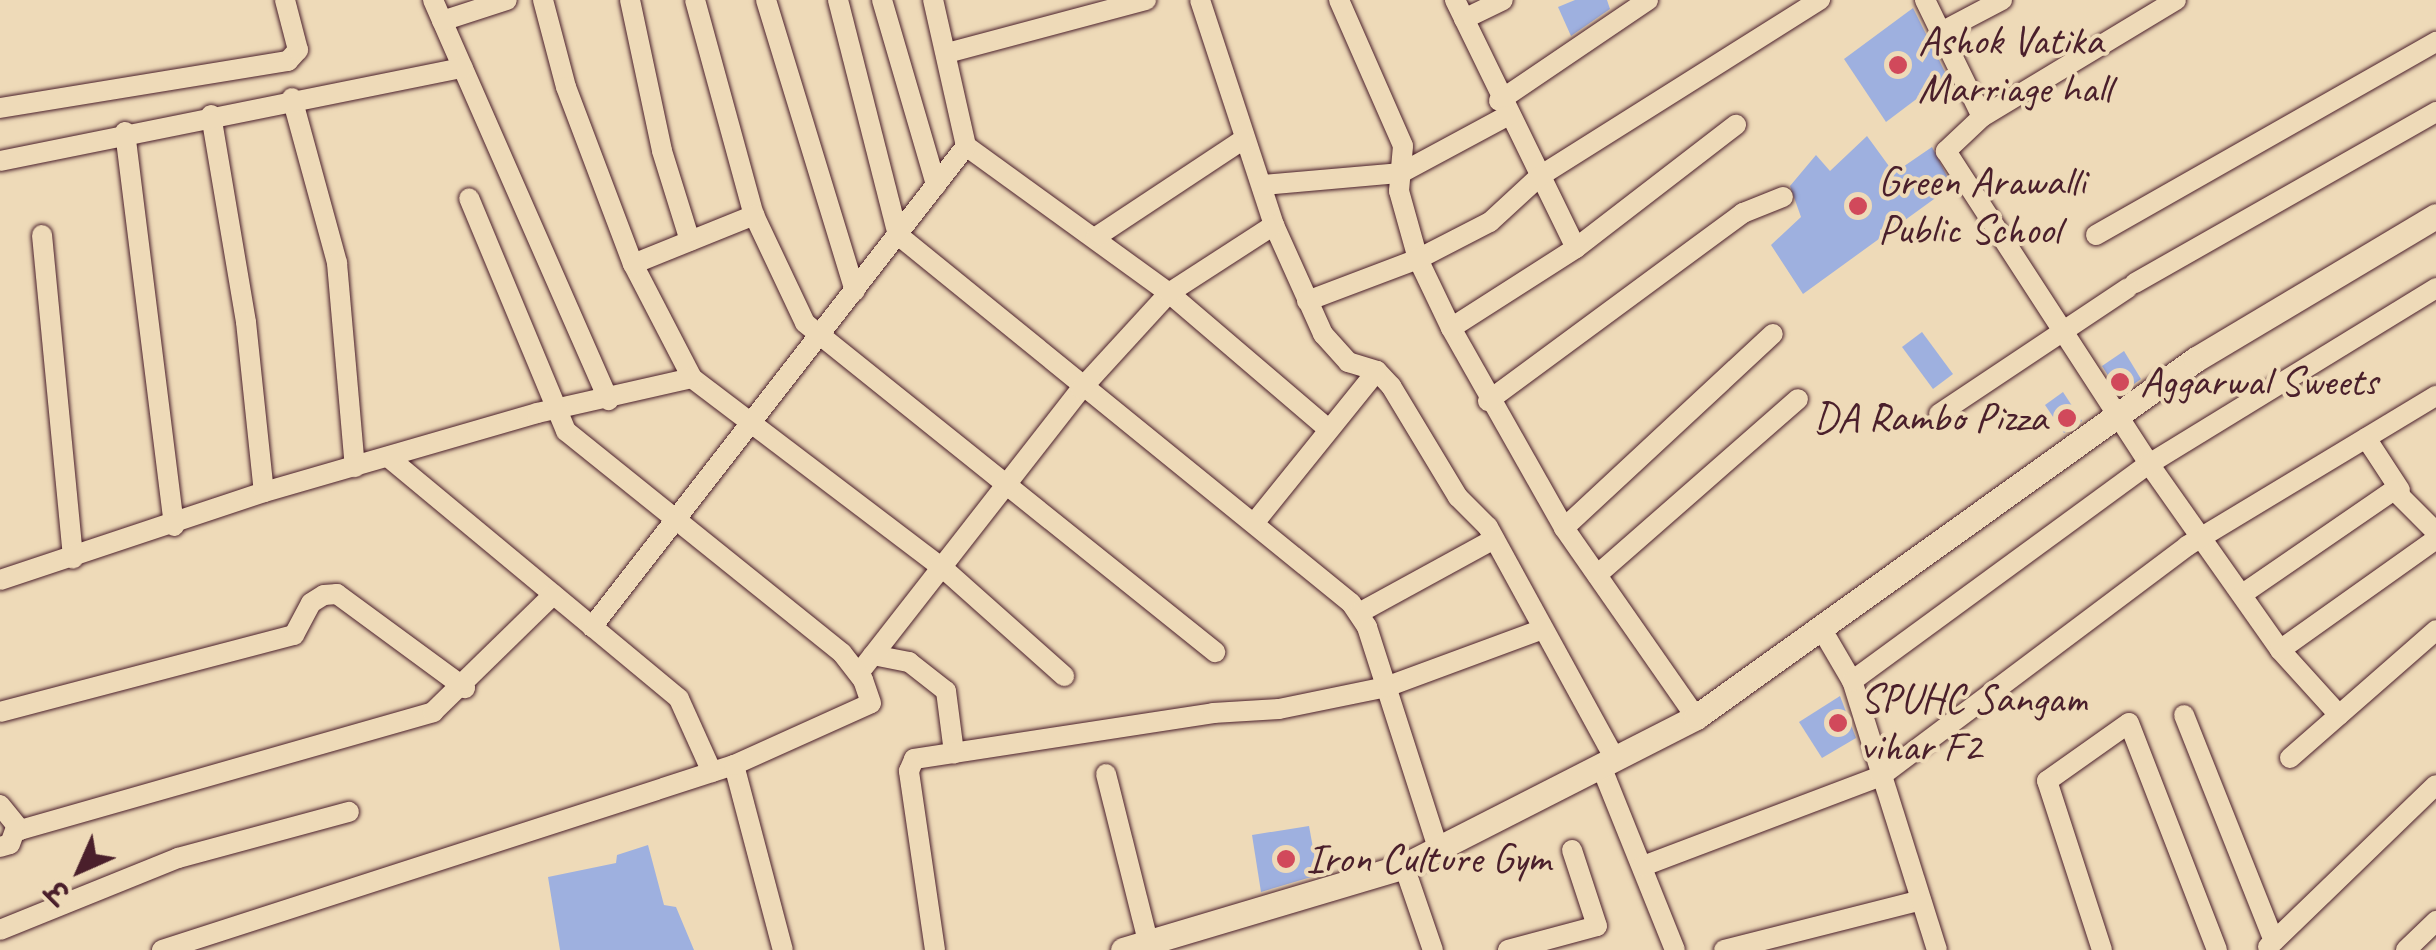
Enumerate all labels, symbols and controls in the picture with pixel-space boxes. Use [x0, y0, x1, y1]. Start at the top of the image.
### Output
place label: Ashok Vatika Marriage hall [1918, 16, 2113, 114]
marker: Ashok Vatika Marriage hall [1887, 54, 1909, 76]
place label: Green Arawalli Public School [1878, 157, 2084, 255]
marker: Green Arawalli Public School [1847, 195, 1869, 217]
place label: Aggarwal Sweets [2140, 357, 2377, 407]
marker: Aggarwal Sweets [2109, 371, 2131, 393]
place label: DA Rambo Pizza [1814, 393, 2047, 443]
marker: DA Rambo Pizza [2056, 407, 2078, 429]
place label: SPUHC Sangam vihar F2 [1860, 674, 2087, 772]
marker: SPUHC Sangam vihar F2 [1825, 710, 1851, 736]
north arrow [30, 820, 130, 920]
place label: Iron Culture Gym [1306, 834, 1553, 884]
marker: Iron Culture Gym [1275, 848, 1297, 870]
text: उ [39, 873, 77, 911]

